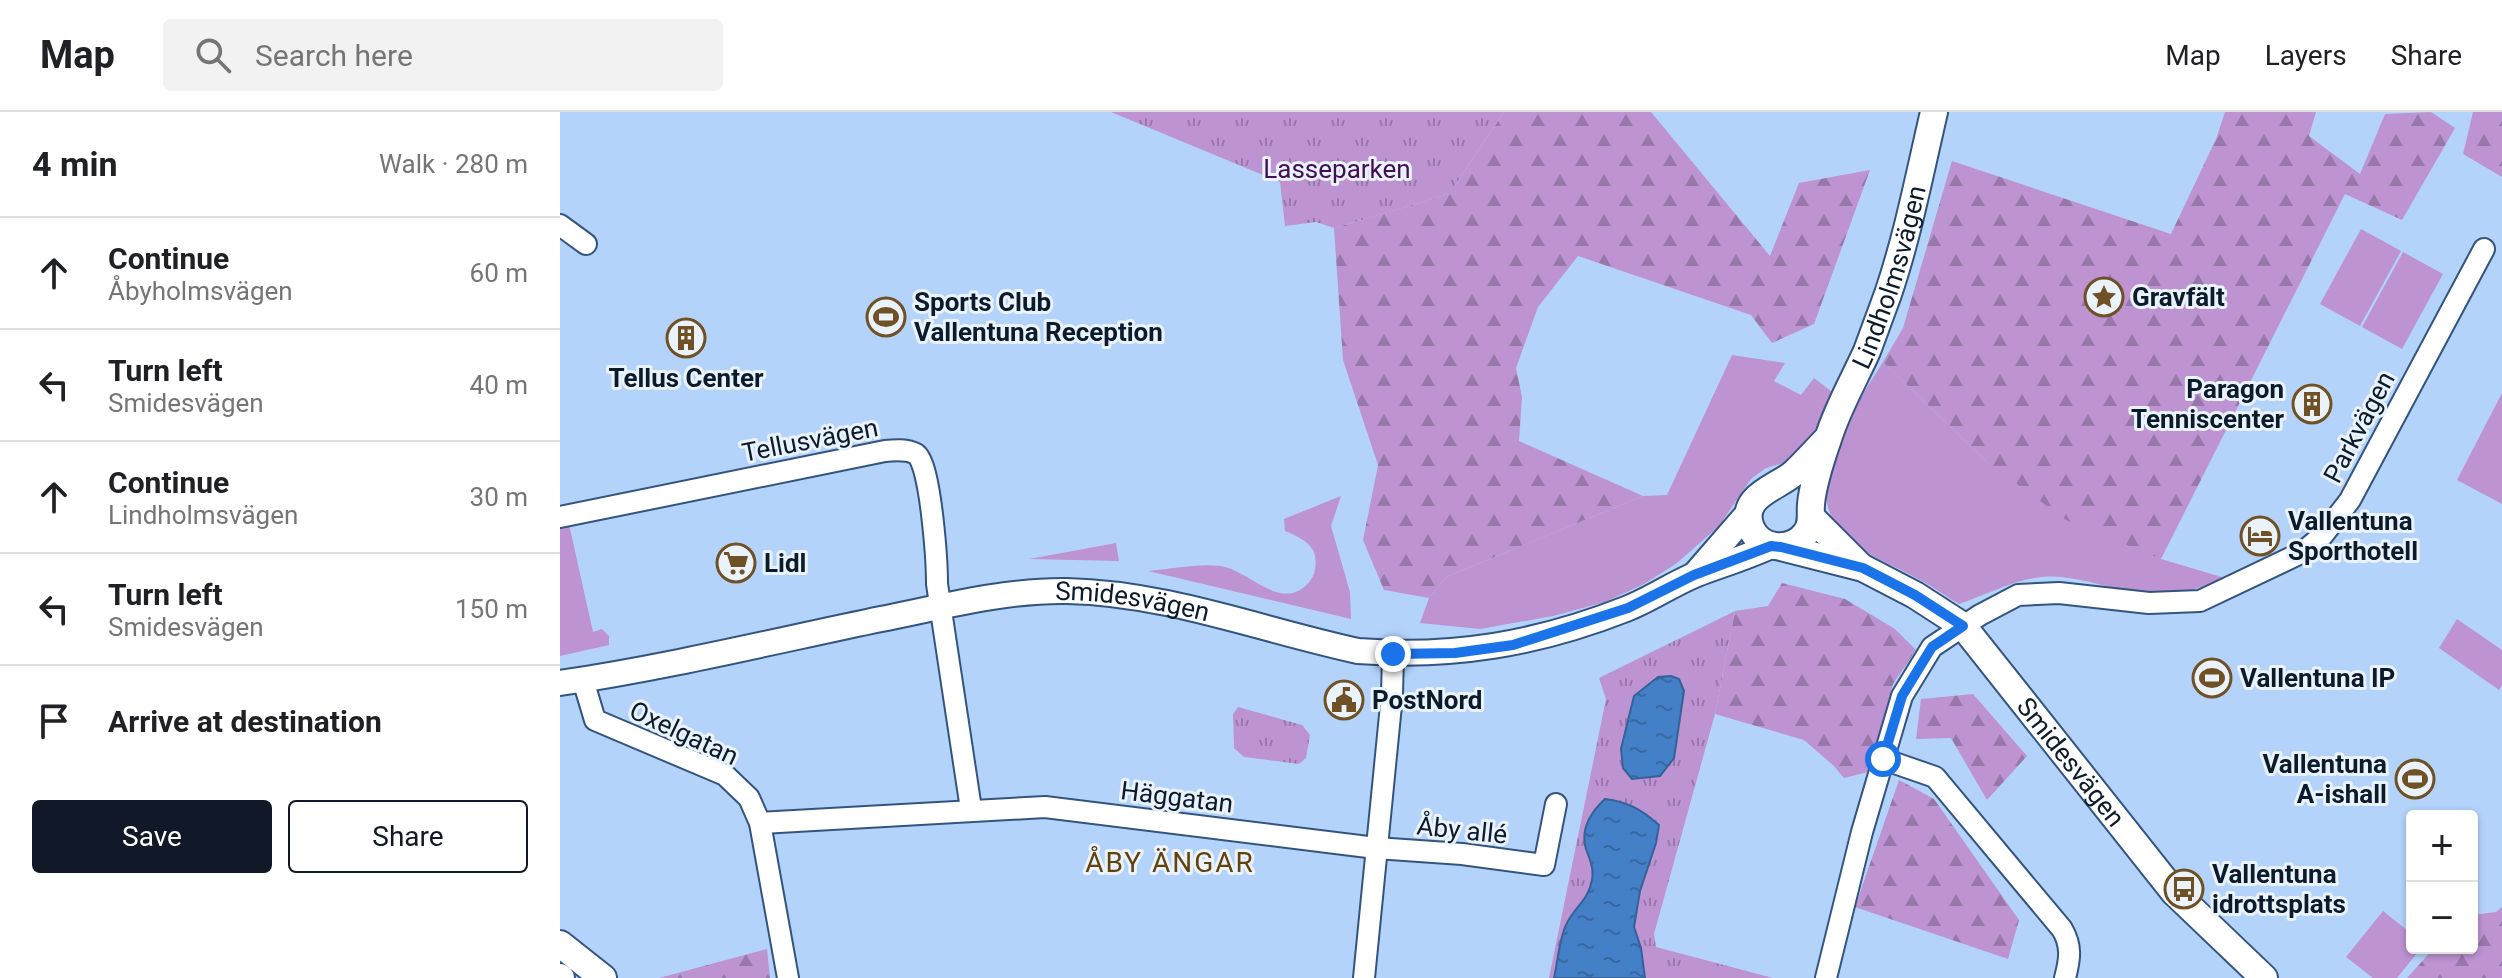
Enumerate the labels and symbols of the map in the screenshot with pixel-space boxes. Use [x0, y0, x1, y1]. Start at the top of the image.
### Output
park label: Lasseparken [1263, 154, 1411, 184]
street label: Lindholmsvägen [1846, 183, 1932, 373]
place icon: Gravfält [2083, 276, 2125, 318]
place label: Gravfält [2132, 282, 2225, 312]
place label: Sports Club Vallentuna Reception [914, 287, 1163, 347]
sports icon: Sports Club Vallentuna Reception [865, 296, 907, 338]
building icon: Tellus Center [665, 317, 707, 359]
place label: Tellus Center [608, 363, 764, 393]
street label: Parkvägen [2317, 366, 2401, 488]
place label: Paragon Tenniscenter [2131, 374, 2284, 434]
building icon: Paragon Tenniscenter [2291, 383, 2333, 425]
street label: Tellusvägen [740, 412, 880, 468]
place label: Vallentuna Sporthotell [2288, 506, 2418, 566]
hotel icon: Vallentuna Sporthotell [2239, 515, 2281, 557]
supermarket icon: Lidl [715, 542, 757, 584]
place label: Lidl [764, 548, 806, 578]
street label: Smidesvägen [1055, 576, 1213, 627]
route end [1375, 636, 1411, 672]
sports icon: Vallentuna IP [2191, 657, 2233, 699]
place label: Vallentuna IP [2240, 663, 2395, 693]
public building icon: PostNord [1323, 679, 1365, 721]
place label: PostNord [1372, 685, 1482, 715]
street label: Smidesvägen [2011, 692, 2131, 832]
street label: Oxelgatan [625, 695, 743, 771]
route start [1865, 741, 1901, 777]
place label: Vallentuna A-ishall [2262, 749, 2387, 809]
sports icon: Vallentuna A-ishall [2394, 758, 2436, 800]
street label: Häggatan [1119, 775, 1235, 819]
street label: Åby allé [1415, 809, 1509, 850]
district label: ÅBY ÄNGAR [1085, 845, 1255, 879]
place label: Vallentuna idrottsplats [2212, 859, 2346, 919]
bus stop icon: Vallentuna idrottsplats [2163, 868, 2205, 910]

